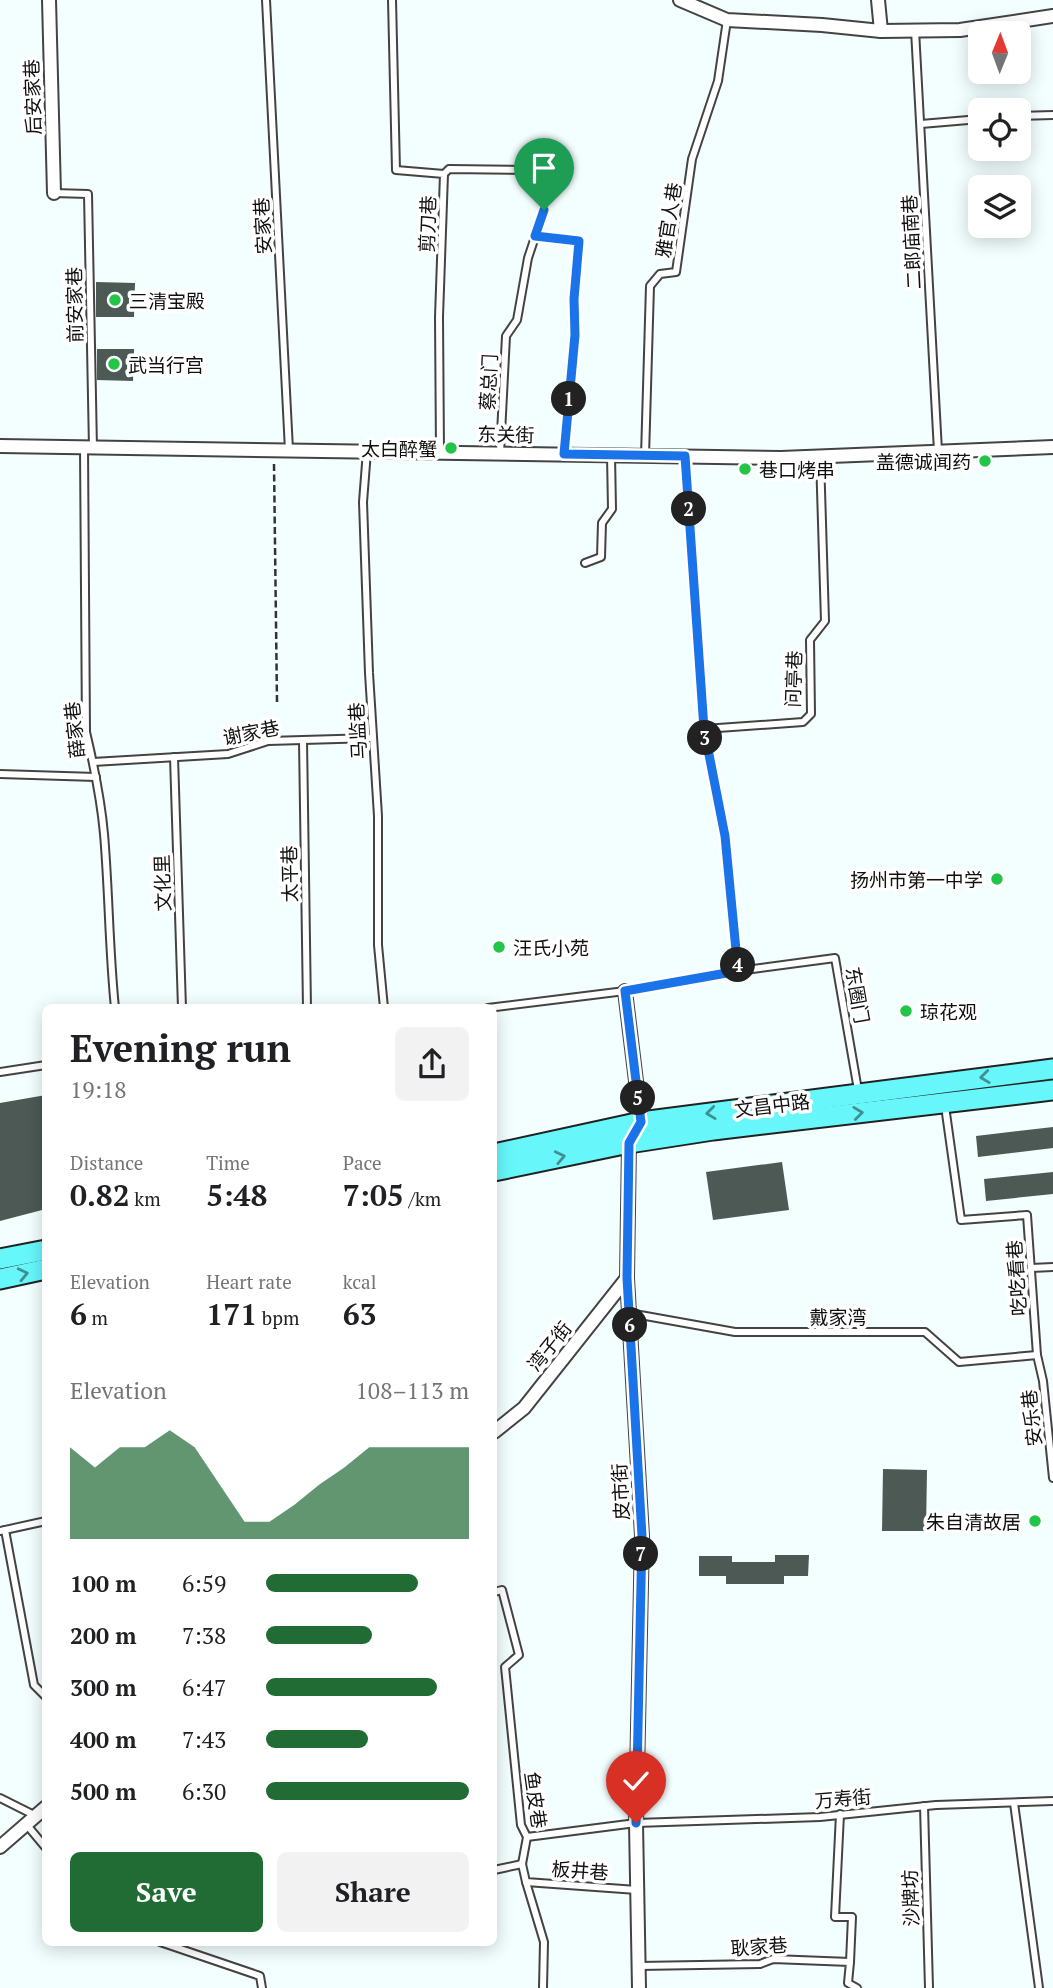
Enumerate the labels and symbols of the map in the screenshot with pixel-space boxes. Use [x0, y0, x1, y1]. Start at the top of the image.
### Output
north arrow [968, 21, 1031, 84]
street label: 后安家巷 [18, 59, 46, 135]
pin [514, 138, 574, 210]
street label: 雅官人巷 [650, 181, 686, 259]
street label: 二郎庙南巷 [896, 194, 926, 290]
street label: 剪刀巷 [414, 195, 440, 253]
street label: 安家巷 [248, 197, 276, 255]
street label: 前安家巷 [61, 267, 87, 343]
place label: 三清宝殿 [129, 288, 205, 313]
marker: 三清宝殿 [107, 292, 123, 308]
place label: 武当行宫 [128, 352, 204, 377]
street label: 蔡总门 [474, 353, 502, 411]
marker: 武当行宫 [106, 356, 122, 372]
pin: 1 [552, 382, 586, 416]
street label: 东关街 [477, 421, 535, 447]
place label: 太白醉蟹 [361, 436, 437, 461]
marker: 太白醉蟹 [443, 440, 459, 456]
place label: 盖德诚闻药 [876, 449, 971, 474]
marker: 盖德诚闻药 [977, 453, 993, 469]
place label: 巷口烤串 [759, 457, 835, 482]
marker: 巷口烤串 [737, 461, 753, 477]
pin: 2 [672, 491, 706, 526]
street label: 问亭巷 [780, 650, 806, 708]
street label: 薛家巷 [59, 700, 89, 760]
street label: 马监巷 [343, 702, 371, 760]
street label: 谢家巷 [221, 714, 281, 750]
pin: 3 [688, 720, 722, 756]
street label: 太平巷 [276, 845, 302, 903]
street label: 文化里 [149, 854, 175, 912]
place label: 扬州市第一中学 [850, 867, 983, 892]
marker: 扬州市第一中学 [989, 871, 1005, 887]
place label: 汪氏小苑 [513, 935, 589, 960]
marker: 汪氏小苑 [491, 939, 507, 955]
pin: 4 [720, 948, 756, 982]
street label: 东圈门 [841, 965, 875, 1025]
place label: 琼花观 [920, 999, 977, 1024]
marker: 琼花观 [898, 1003, 914, 1019]
one-way arrow [979, 1070, 991, 1085]
pin: 5 [620, 1080, 656, 1116]
street label: 文昌中路 [733, 1088, 811, 1122]
one-way arrow [705, 1105, 717, 1120]
one-way arrow [852, 1105, 864, 1120]
one-way arrow [554, 1151, 566, 1166]
street label: 吃吃看巷 [1001, 1239, 1031, 1317]
one-way arrow [17, 1268, 29, 1283]
street label: 戴家湾 [809, 1304, 867, 1329]
pin: 6 [612, 1308, 648, 1342]
street label: 湾子街 [521, 1316, 577, 1376]
street label: 安乐巷 [1016, 1388, 1046, 1448]
street label: 皮市街 [606, 1463, 634, 1521]
place label: 朱自清故居 [926, 1509, 1021, 1534]
marker: 朱自清故居 [1027, 1513, 1043, 1529]
pin: 7 [624, 1536, 658, 1572]
pin [606, 1751, 666, 1823]
street label: 鱼皮巷 [520, 1770, 552, 1830]
street label: 万寿街 [814, 1783, 872, 1813]
street label: 板井巷 [551, 1856, 609, 1884]
street label: 沙牌坊 [897, 1869, 923, 1927]
street label: 耿家巷 [730, 1932, 788, 1960]

